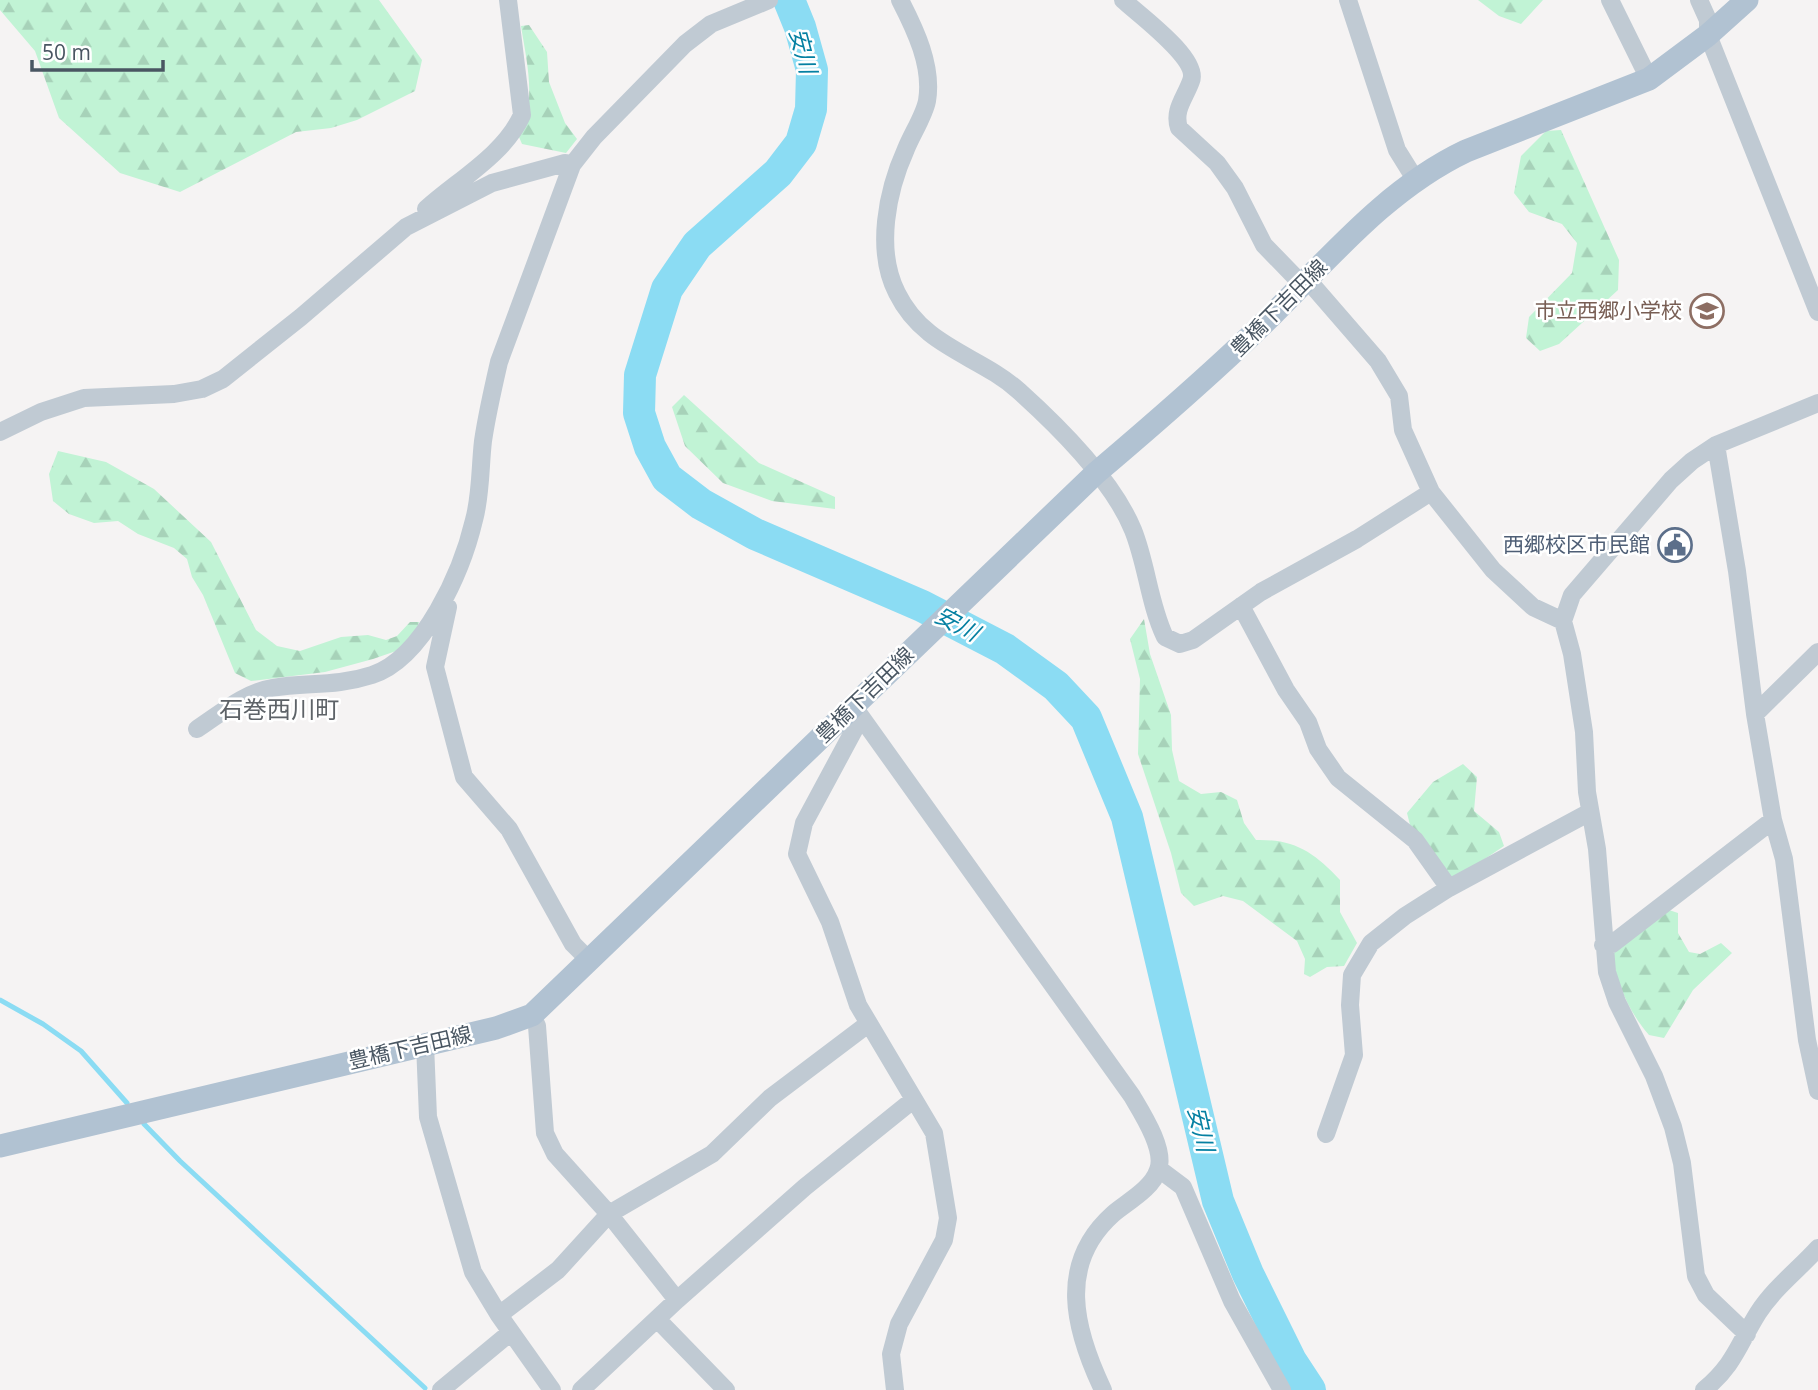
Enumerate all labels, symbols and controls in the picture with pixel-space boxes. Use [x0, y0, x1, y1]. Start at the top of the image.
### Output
water label: 安川 [783, 24, 826, 80]
scale bar [32, 28, 163, 72]
text: 50 m [42, 38, 91, 66]
street label: 豊橋下吉田線 [1224, 253, 1333, 362]
school or university icon: 市立西郷小学校 [1688, 292, 1726, 330]
place label: 市立西郷小学校 [1535, 296, 1682, 324]
public building icon: 西郷校区市民館 [1656, 526, 1694, 564]
place label: 西郷校区市民館 [1503, 530, 1650, 558]
water label: 安川 [930, 598, 988, 649]
street label: 豊橋下吉田線 [809, 640, 919, 748]
district label: 石巻西川町 [219, 692, 339, 725]
street label: 豊橋下吉田線 [345, 1019, 474, 1075]
water label: 安川 [1181, 1103, 1223, 1158]

